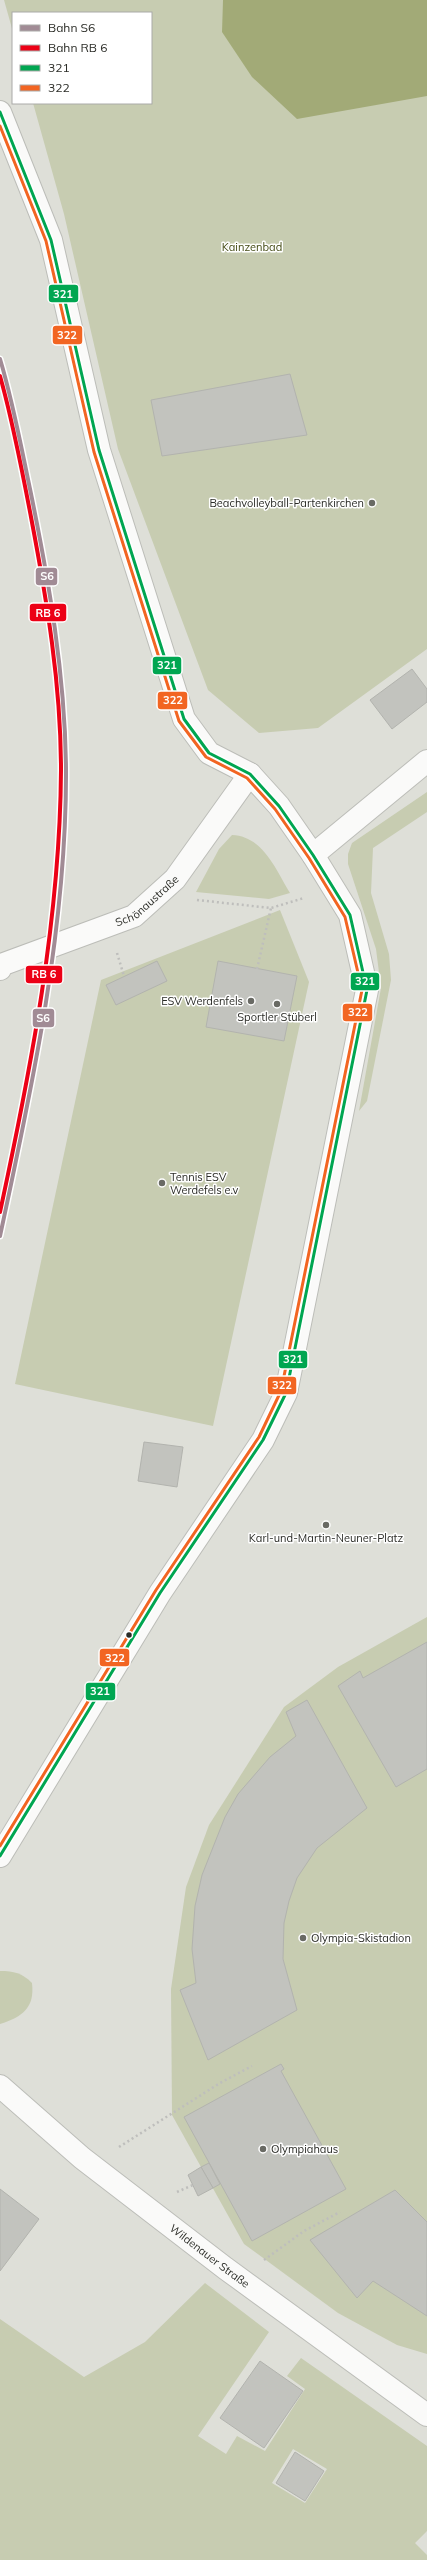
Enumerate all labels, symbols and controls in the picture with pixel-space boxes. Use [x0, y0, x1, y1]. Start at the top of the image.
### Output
legend [12, 12, 152, 104]
text: Bahn S6 [48, 20, 95, 35]
text: Bahn RB 6 [48, 40, 107, 55]
text: 321 [48, 60, 70, 75]
text: 322 [48, 80, 70, 95]
park label: Kainzenbad [222, 240, 282, 254]
line badge: 321 [48, 284, 79, 303]
text: 321 [53, 287, 73, 301]
line badge: 322 [52, 325, 83, 345]
text: 322 [57, 328, 77, 342]
place label: Beachvolleyball-Partenkirchen [209, 496, 364, 510]
marker: Beachvolleyball-Partenkirchen [367, 498, 377, 508]
line badge: S6 [35, 567, 58, 586]
text: S6 [40, 569, 54, 583]
line badge: RB 6 [29, 603, 67, 622]
text: RB 6 [36, 606, 61, 620]
line badge: 321 [152, 656, 182, 675]
text: 321 [157, 658, 177, 672]
line badge: 322 [157, 691, 188, 710]
text: 322 [163, 693, 183, 707]
street label: Schönaustraße [113, 872, 182, 929]
line badge: RB 6 [25, 965, 63, 984]
text: RB 6 [32, 967, 57, 981]
line badge: 321 [350, 972, 380, 991]
text: 321 [355, 974, 375, 988]
place label: ESV Werdenfels [161, 994, 243, 1008]
marker: ESV Werdenfels [246, 996, 256, 1006]
marker: Sportler Stüberl [272, 999, 282, 1009]
line badge: 322 [342, 1003, 373, 1022]
text: 322 [348, 1005, 368, 1019]
line badge: S6 [32, 1008, 55, 1028]
place label: Sportler Stüberl [237, 1010, 317, 1024]
text: S6 [36, 1011, 50, 1025]
place label: Tennis ESV Werdefels e.v [170, 1170, 239, 1197]
marker: Tennis ESV Werdefels e.v [157, 1178, 167, 1188]
line badge: 321 [278, 1350, 308, 1369]
text: 321 [283, 1352, 303, 1366]
line badge: 322 [267, 1376, 297, 1395]
text: 322 [272, 1378, 292, 1392]
marker: Karl-und-Martin-Neuner-Platz [321, 1520, 331, 1530]
place label: Karl-und-Martin-Neuner-Platz [249, 1531, 403, 1545]
unlabelled marker [124, 1630, 134, 1640]
line badge: 322 [99, 1648, 130, 1667]
text: 322 [105, 1651, 125, 1665]
line badge: 321 [85, 1682, 116, 1701]
text: 321 [90, 1684, 110, 1698]
place label: Olympia-Skistadion [311, 1931, 411, 1945]
marker: Olympia-Skistadion [298, 1933, 308, 1943]
place label: Olympiahaus [271, 2142, 338, 2156]
marker: Olympiahaus [258, 2144, 268, 2154]
street label: Wildenauer Straße [167, 2221, 252, 2291]

